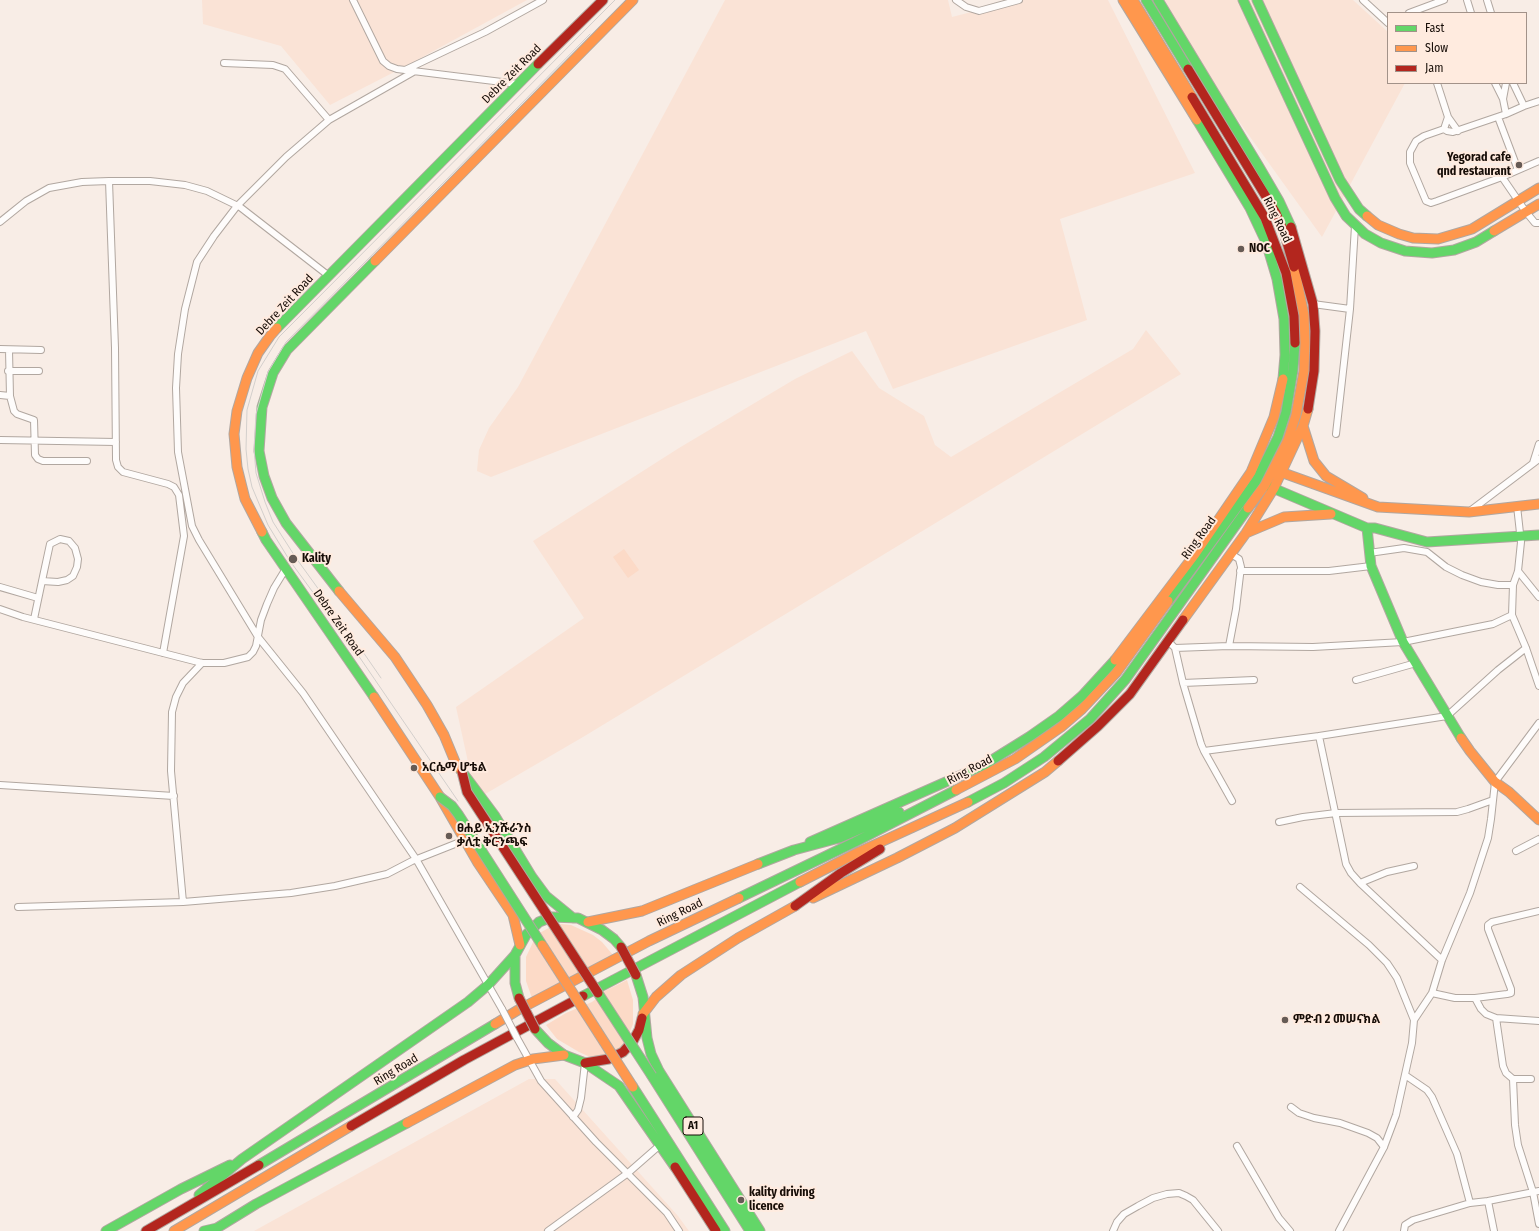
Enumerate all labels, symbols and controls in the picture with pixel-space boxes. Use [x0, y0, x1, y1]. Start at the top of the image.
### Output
legend [1387, 12, 1527, 84]
text: Fast [1425, 21, 1444, 35]
street label: Debre Zeit Road [479, 41, 545, 107]
text: Slow [1425, 41, 1448, 55]
text: Jam [1425, 61, 1443, 75]
place label: Yegorad cafe qnd restaurant [1437, 151, 1511, 179]
marker: Yegorad cafe qnd restaurant [1514, 160, 1524, 170]
street label: Ring Road [1260, 195, 1294, 245]
place label: NOC [1249, 242, 1270, 256]
marker: NOC [1236, 244, 1246, 254]
street label: Debre Zeit Road [253, 272, 317, 338]
street label: Ring Road [1179, 514, 1219, 562]
place label: Kality [302, 552, 331, 566]
marker: Kality [287, 553, 299, 565]
street label: Debre Zeit Road [310, 587, 366, 659]
street label: Ring Road [945, 752, 995, 788]
place label: አርሴማ ሆቴል [422, 761, 486, 775]
marker: አርሴማ ሆቴል [409, 763, 419, 773]
place label: ፀሐይ ኢንሹራንስ ቃሊቲ ቅርንጫፍ [457, 822, 531, 850]
marker: ፀሐይ ኢንሹራንስ ቃሊቲ ቅርንጫፍ [444, 831, 454, 841]
street label: Ring Road [655, 896, 705, 930]
place label: ምድብ 2 መሠናክል [1293, 1013, 1380, 1027]
marker: ምድብ 2 መሠናክል [1280, 1015, 1290, 1025]
street label: Ring Road [371, 1051, 421, 1089]
road number: A1 [683, 1117, 703, 1135]
place label: kality driving licence [749, 1186, 815, 1214]
marker: kality driving licence [736, 1195, 746, 1205]

